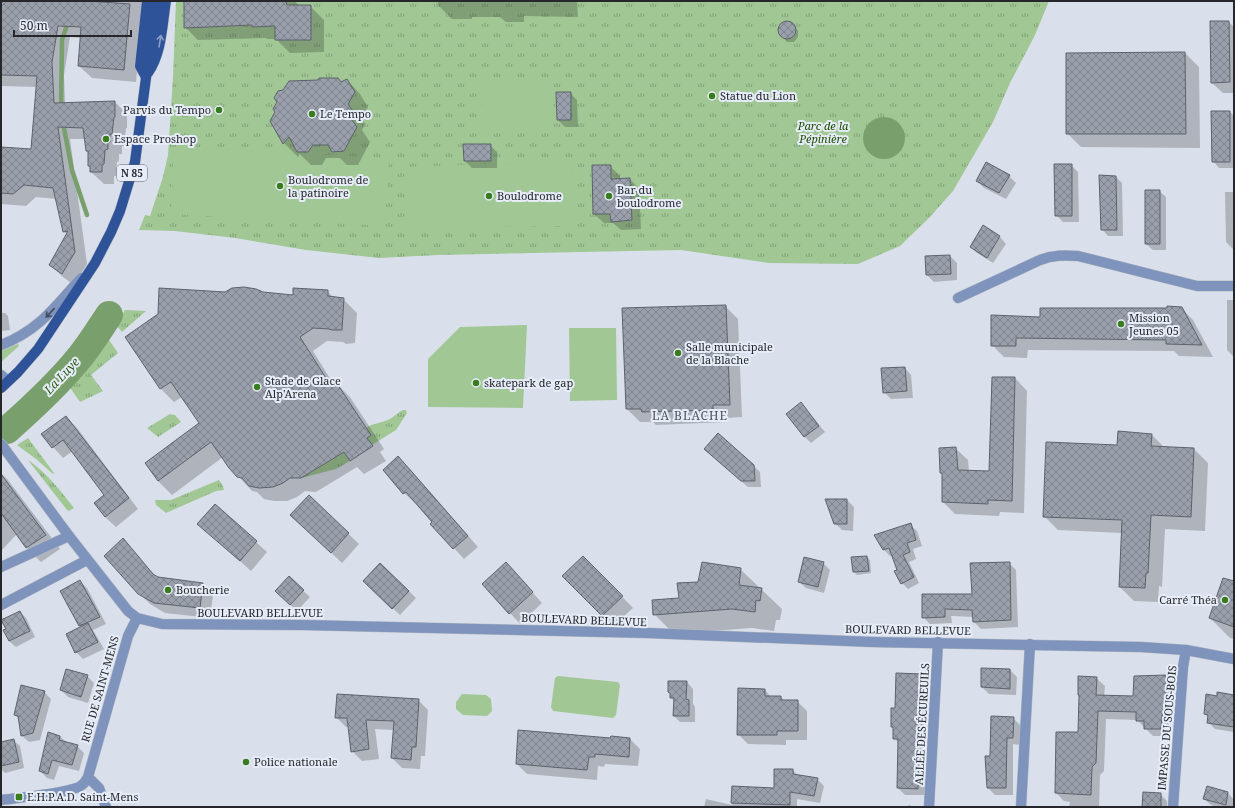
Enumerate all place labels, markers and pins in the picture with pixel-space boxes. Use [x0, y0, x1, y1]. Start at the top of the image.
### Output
place label: Statue du Lion [720, 88, 796, 103]
marker: Statue du Lion [707, 91, 717, 101]
place label: Parvis du Tempo [123, 102, 211, 117]
marker: Parvis du Tempo [214, 105, 224, 115]
place label: Le Tempo [320, 106, 371, 121]
marker: Le Tempo [307, 109, 317, 119]
place label: Espace Proshop [114, 131, 196, 146]
marker: Espace Proshop [101, 134, 111, 144]
place label: Boulodrome de la patinoire [288, 172, 368, 200]
marker: Boulodrome de la patinoire [275, 181, 285, 191]
place label: Bar du boulodrome [617, 182, 682, 210]
place label: Boulodrome [497, 188, 562, 203]
marker: Boulodrome [484, 191, 494, 201]
marker: Bar du boulodrome [604, 191, 614, 201]
place label: Mission Jeunes 05 [1128, 310, 1179, 338]
marker: Mission Jeunes 05 [1116, 319, 1126, 329]
place label: Salle municipale de la Blache [686, 339, 773, 367]
marker: Salle municipale de la Blache [673, 348, 683, 358]
place label: Stade de Glace Alp'Arena [265, 373, 341, 401]
place label: skatepark de gap [484, 375, 573, 390]
marker: skatepark de gap [471, 378, 481, 388]
marker: Stade de Glace Alp'Arena [252, 382, 262, 392]
place label: Boucherie [176, 582, 230, 597]
marker: Boucherie [163, 585, 173, 595]
place label: Carré Théa [1159, 592, 1217, 607]
marker: Carré Théa [1220, 595, 1230, 605]
place label: Police nationale [254, 754, 338, 769]
marker: Police nationale [241, 757, 251, 767]
place label: E.H.P.A.D. Saint-Mens [27, 789, 138, 804]
marker: E.H.P.A.D. Saint-Mens [14, 792, 24, 802]

